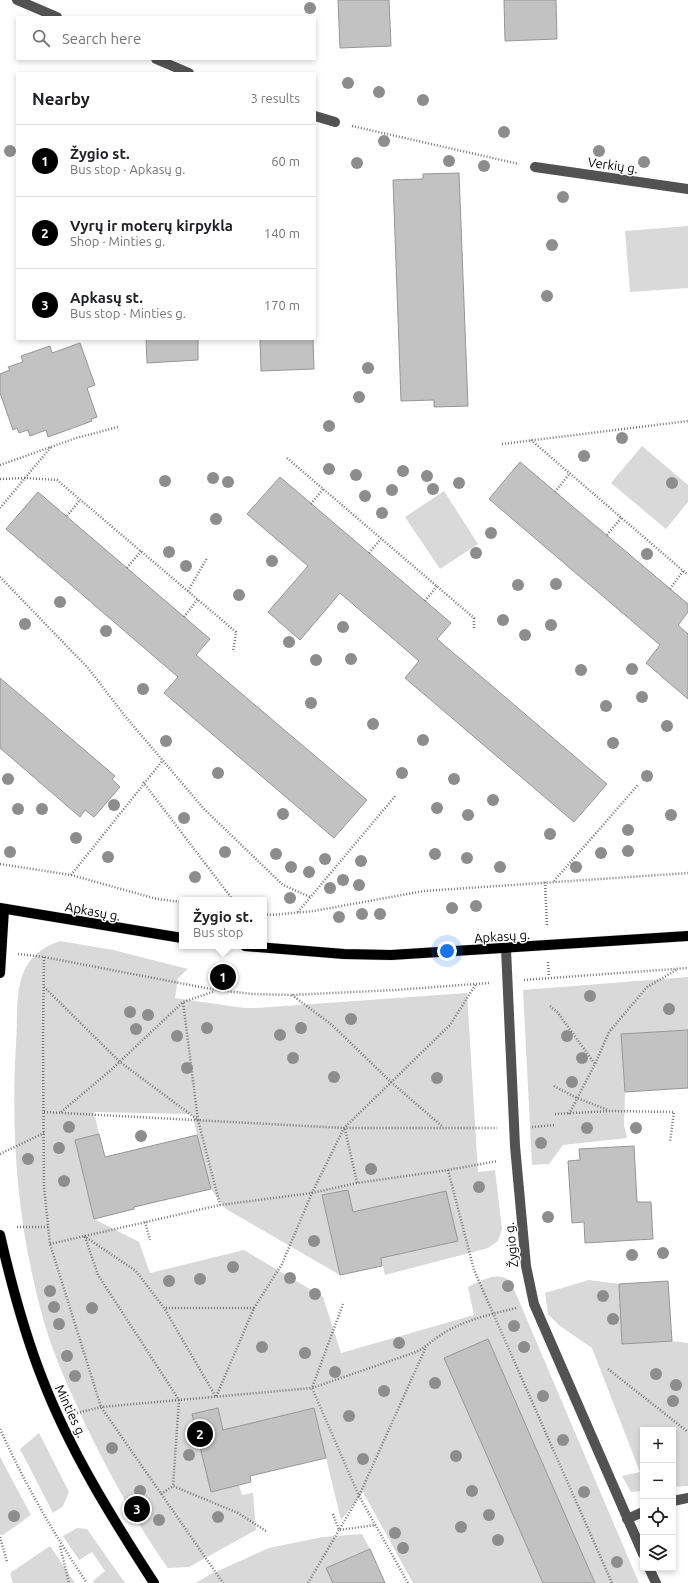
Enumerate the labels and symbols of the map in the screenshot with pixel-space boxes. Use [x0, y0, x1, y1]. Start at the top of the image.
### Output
street label: Verkių g. [587, 155, 639, 175]
street label: Apkasų g. [64, 899, 122, 923]
street label: Apkasų g. [474, 927, 530, 945]
your location [437, 941, 457, 961]
pin: 1 [210, 962, 236, 992]
street label: Žygio g. [501, 1222, 520, 1268]
street label: Minties g. [53, 1382, 89, 1440]
pin: 2 [187, 1419, 213, 1449]
pin: 3 [124, 1494, 150, 1524]

